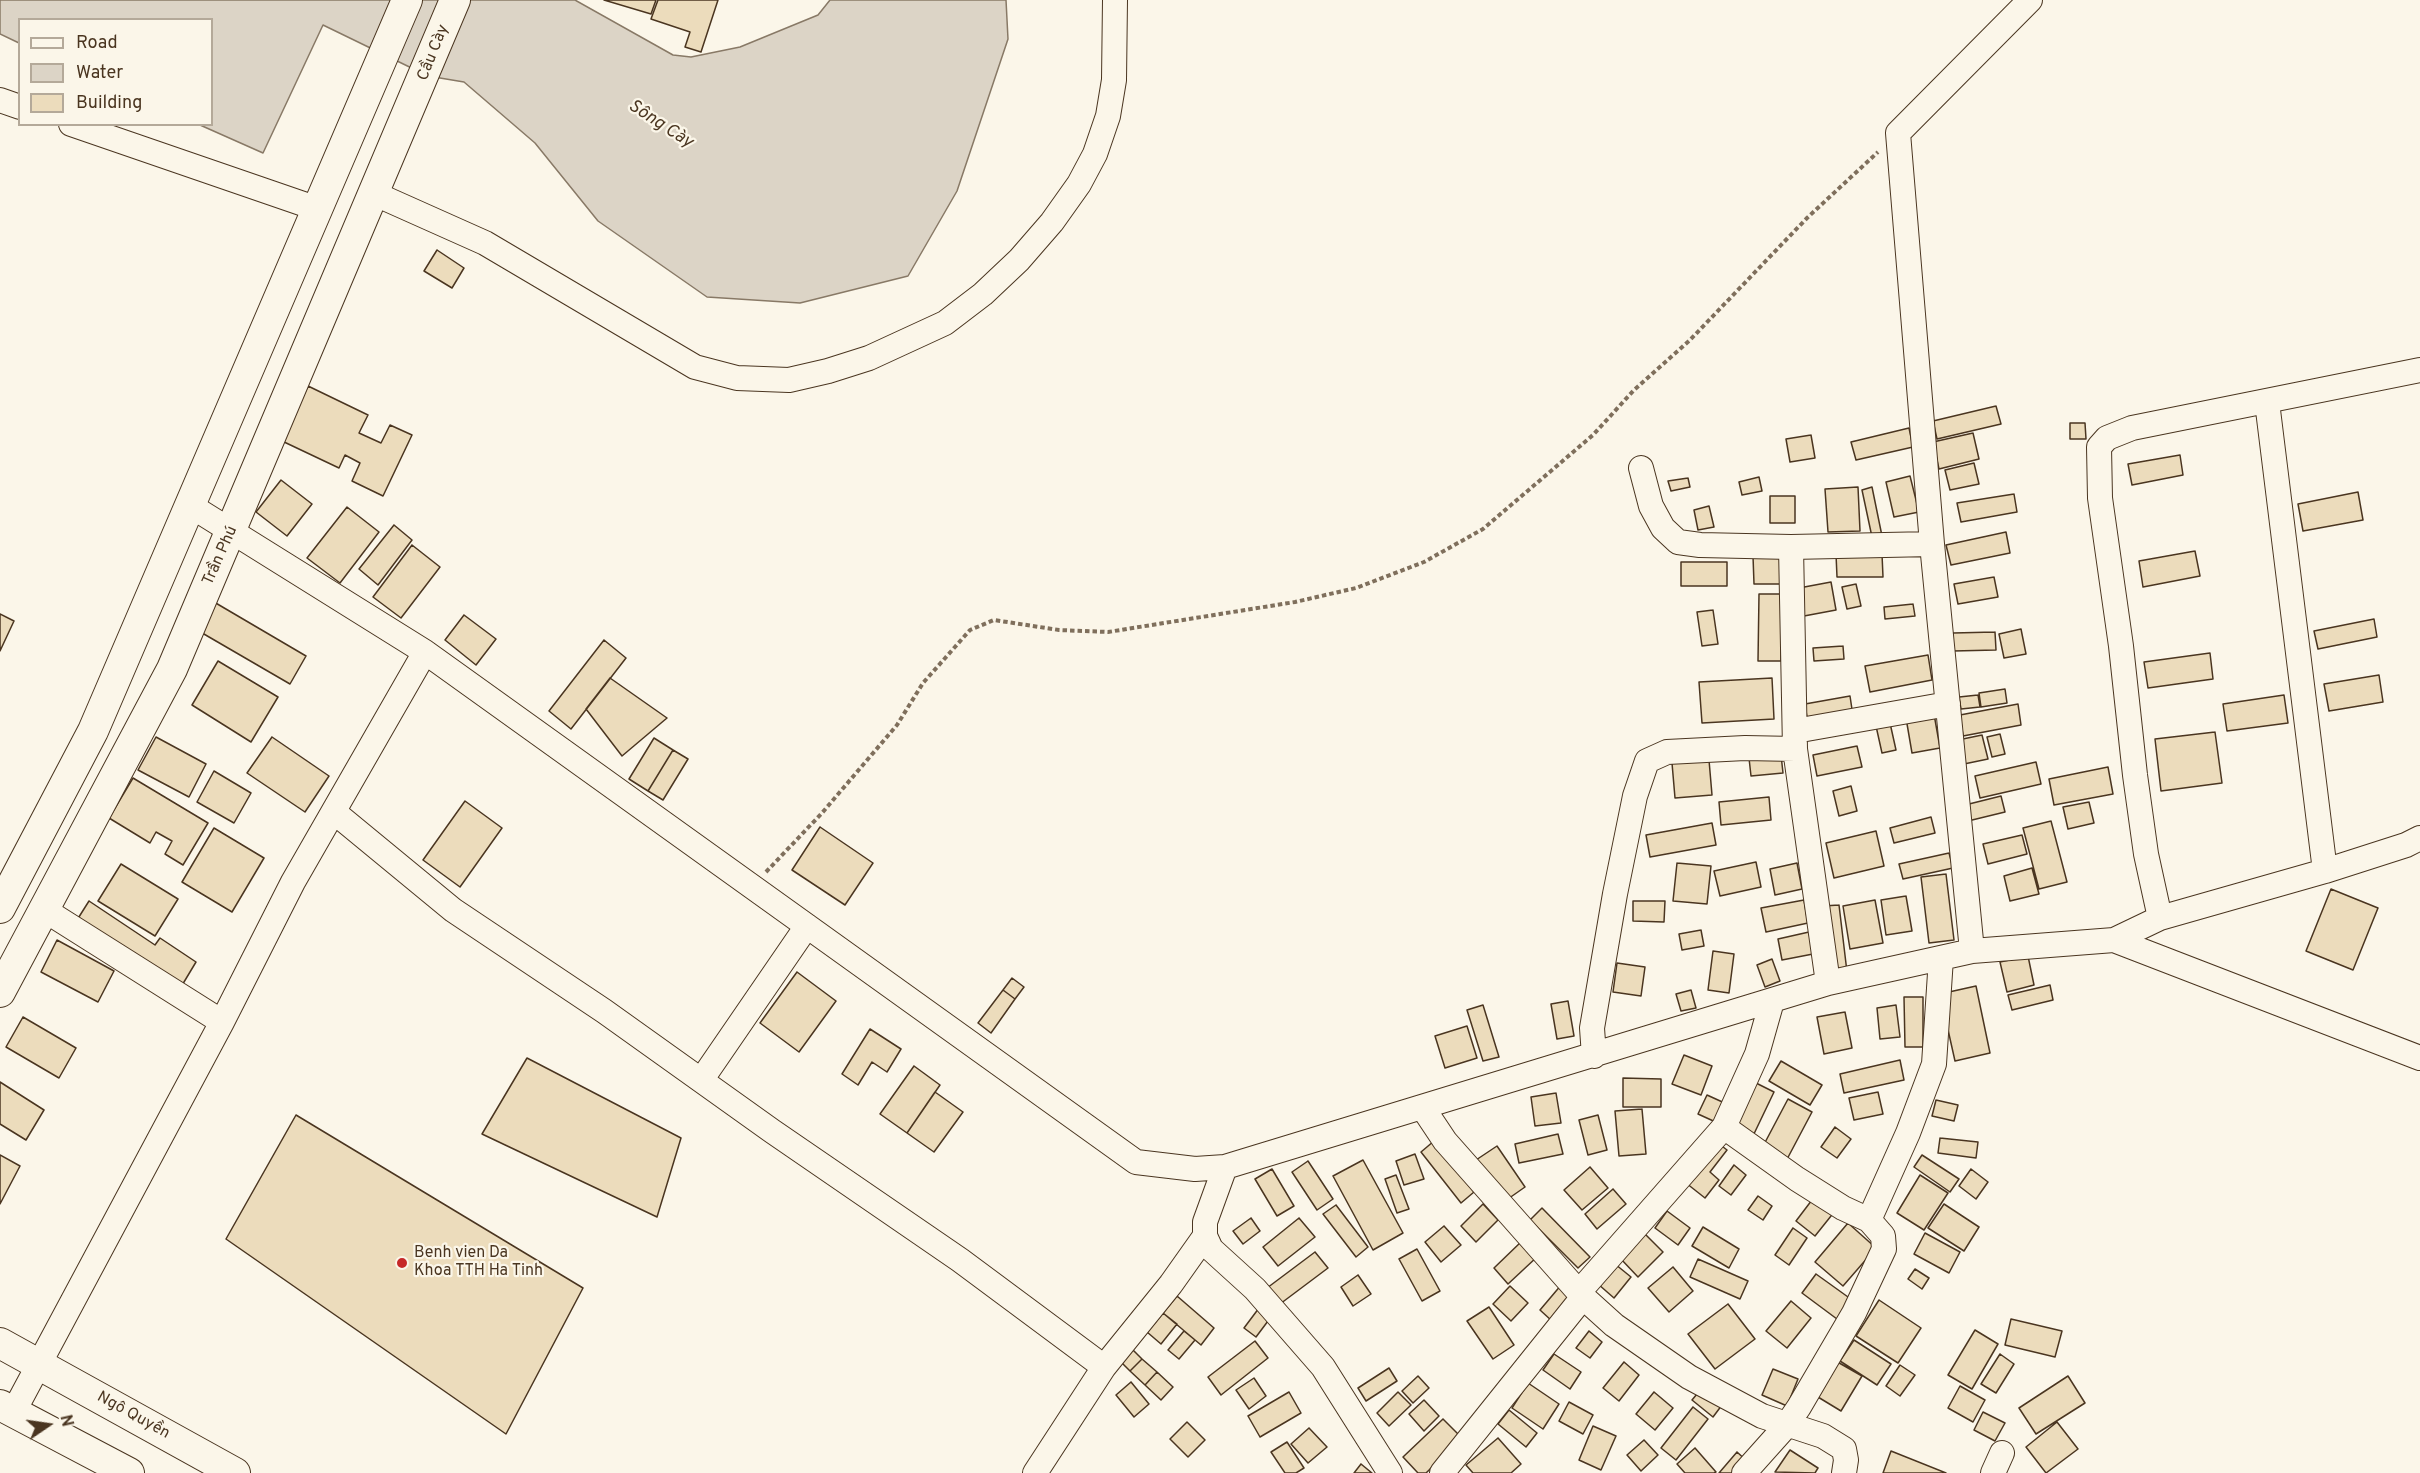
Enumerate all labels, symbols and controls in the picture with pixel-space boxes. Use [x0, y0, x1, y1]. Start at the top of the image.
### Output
legend [18, 18, 213, 126]
street label: Cầu Cày [414, 22, 454, 84]
text: Road [76, 32, 118, 55]
text: Water [76, 62, 123, 85]
text: Building [76, 92, 142, 115]
water label: Sông Cày [624, 96, 696, 154]
street label: Trần Phú [199, 523, 243, 589]
place label: Benh vien Da Khoa TTH Ha Tinh [414, 1244, 543, 1282]
marker: Benh vien Da Khoa TTH Ha Tinh [395, 1256, 409, 1270]
street label: Ngô Quyền [93, 1388, 173, 1444]
north arrow [18, 1395, 78, 1455]
text: N [55, 1413, 77, 1429]

